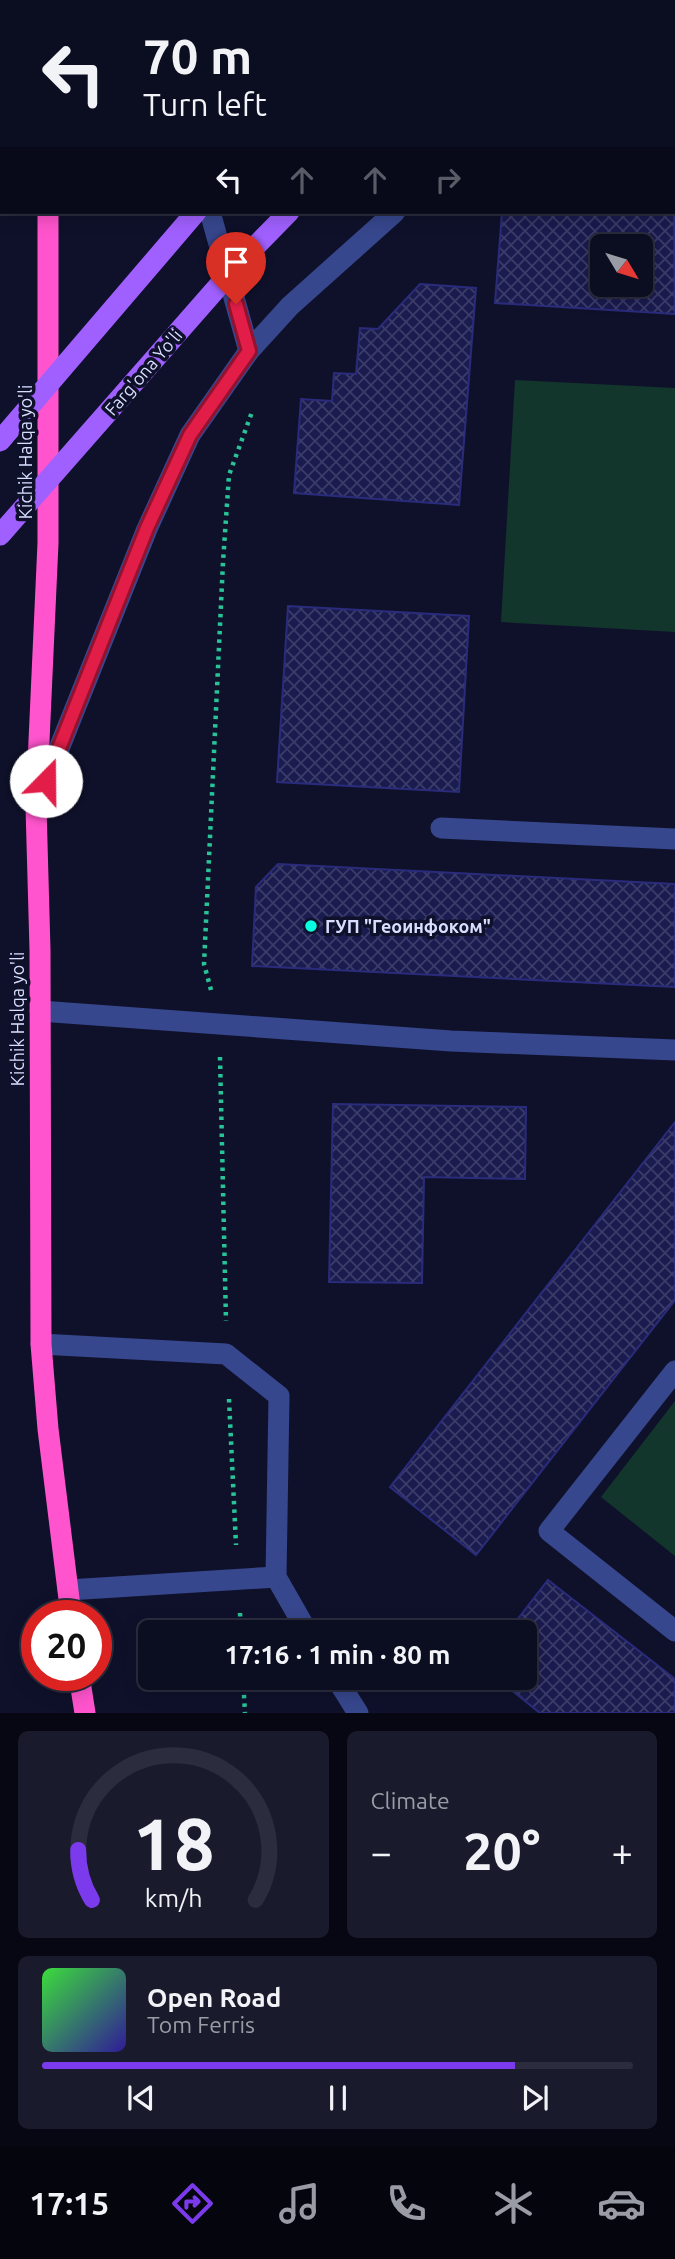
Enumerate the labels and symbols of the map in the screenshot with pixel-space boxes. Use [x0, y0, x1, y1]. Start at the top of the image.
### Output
pin [206, 232, 266, 304]
north arrow [590, 234, 653, 298]
street label: Farg'ona Yo'li [100, 325, 186, 419]
street label: Kichik Halqa yo'li [15, 385, 35, 519]
position arrow [9, 744, 83, 818]
place label: ГУП "Геоинфоком" [325, 916, 491, 936]
marker: ГУП "Геоинфоком" [303, 918, 319, 934]
street label: Kichik Halqa yo'li [7, 952, 27, 1086]
speed limit sign: 20 [21, 1600, 112, 1691]

